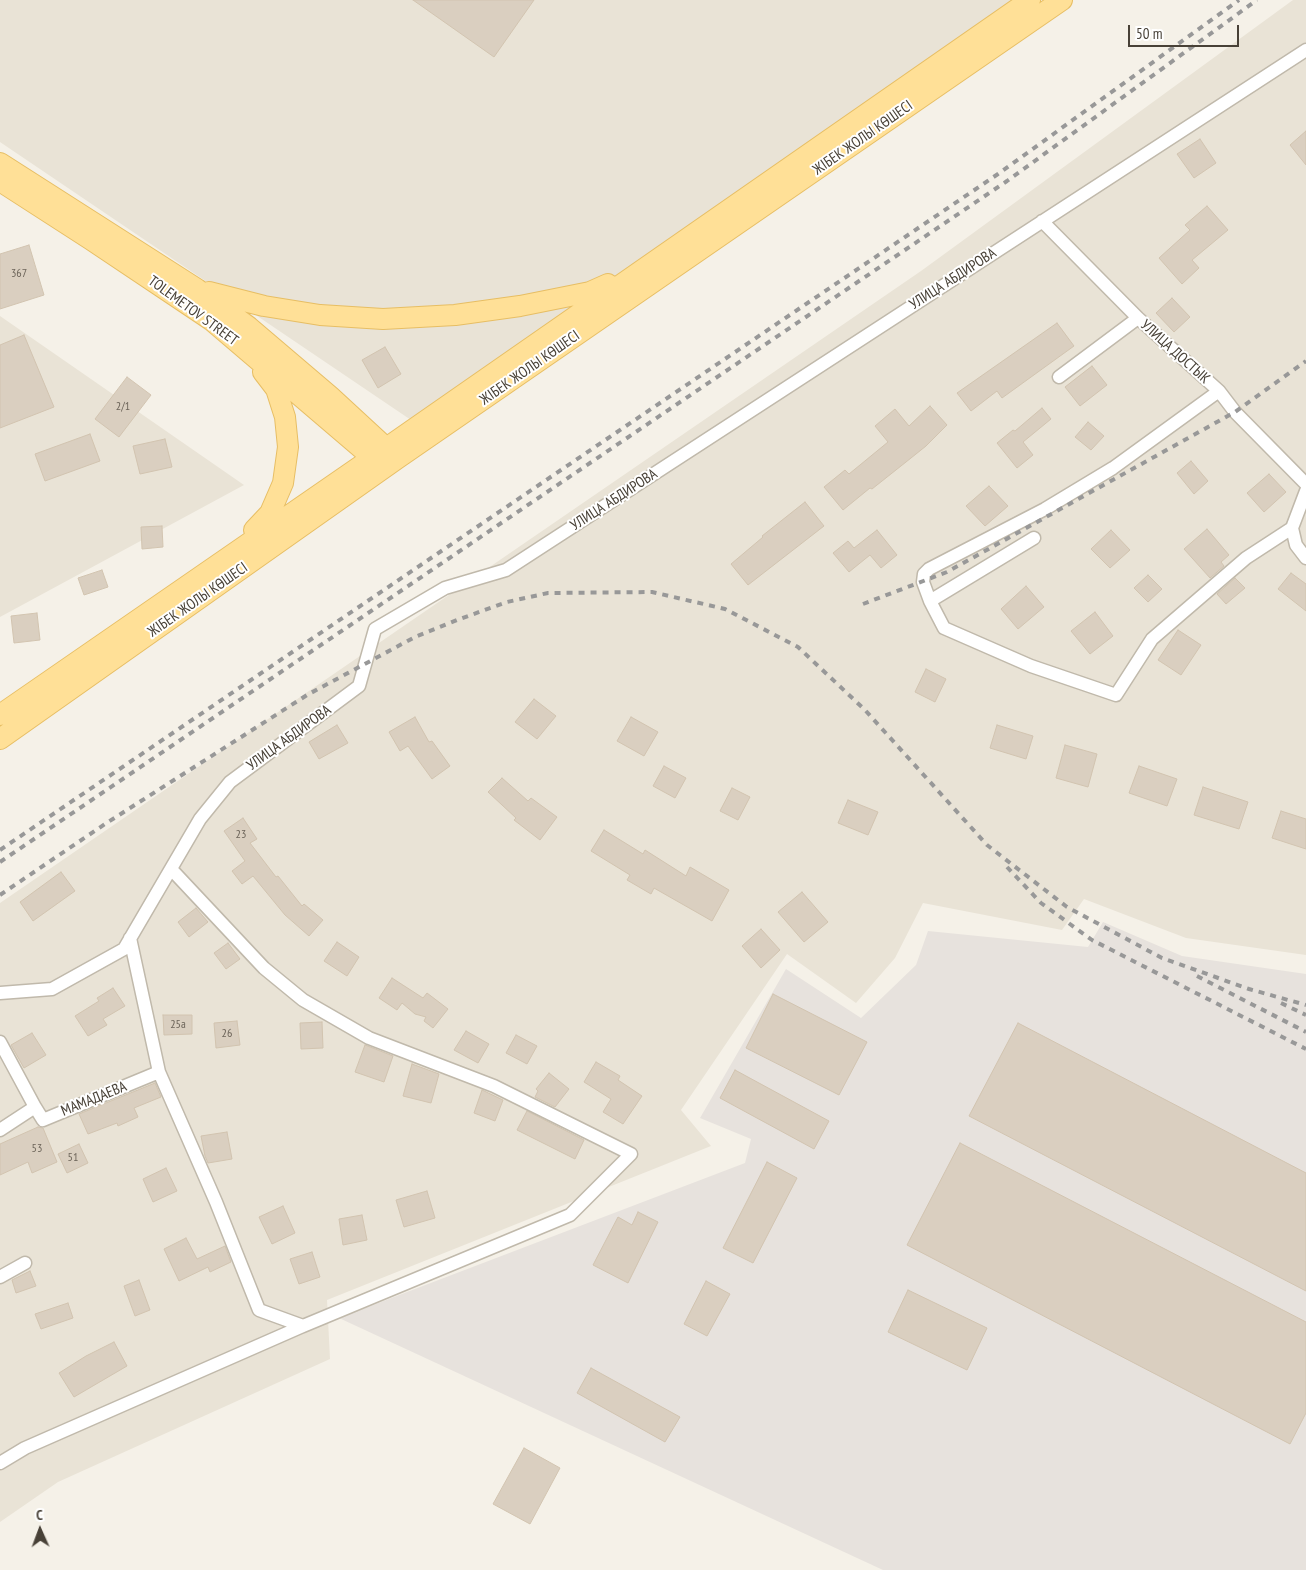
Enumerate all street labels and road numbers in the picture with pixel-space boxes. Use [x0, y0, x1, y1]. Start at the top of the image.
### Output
street label: ЖІБЕК ЖОЛЫ КӨШЕСІ [810, 97, 916, 179]
street label: УЛИЦА АБДИРОВА [906, 244, 1000, 314]
street label: TOLEMETOV STREET [144, 272, 242, 350]
street label: УЛИЦА ДОСТЫК [1137, 316, 1213, 388]
street label: ЖІБЕК ЖОЛЫ КӨШЕСІ [477, 327, 583, 409]
street label: УЛИЦА АБДИРОВА [567, 465, 661, 535]
street label: ЖІБЕК ЖОЛЫ КӨШЕСІ [145, 559, 251, 641]
street label: УЛИЦА АБДИРОВА [243, 701, 335, 775]
street label: МАМАДАЕВА [59, 1078, 129, 1120]

